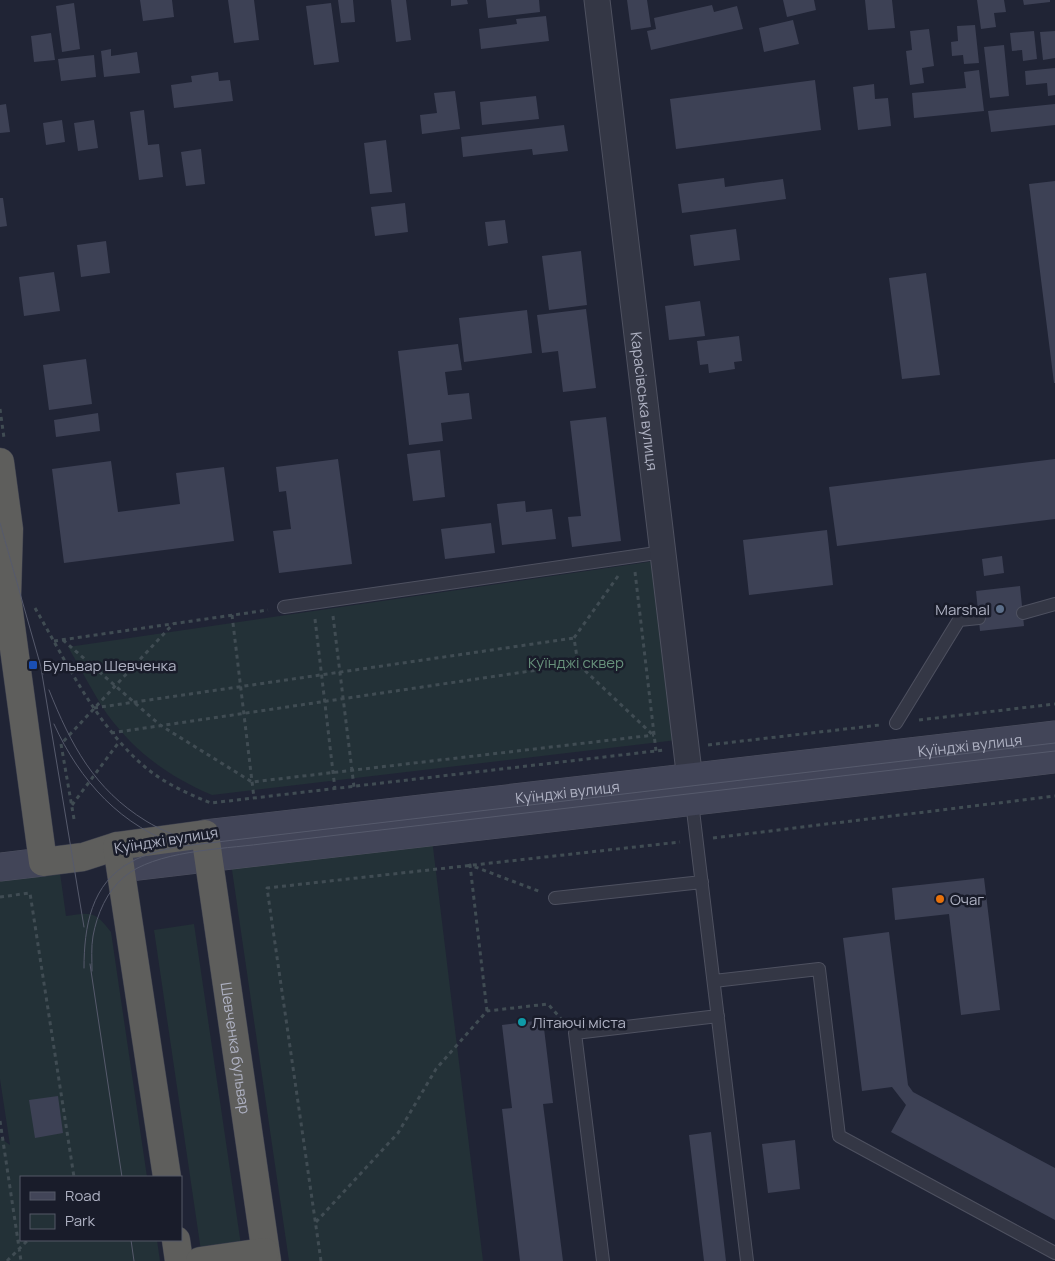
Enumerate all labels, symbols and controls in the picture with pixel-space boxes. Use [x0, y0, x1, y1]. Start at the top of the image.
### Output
street label: Карасівська вулиця [626, 331, 664, 472]
place label: Marshal [935, 599, 990, 620]
marker: Marshal [994, 603, 1006, 615]
park label: Куїнджі сквер [528, 652, 624, 673]
place label: Бульвар Шевченка [43, 655, 176, 676]
marker: Бульвар Шевченка [27, 659, 39, 671]
street label: Куїнджі вулиця [916, 728, 1023, 761]
street label: Куїнджі вулиця [514, 775, 621, 808]
street label: Куїнджі вулиця [113, 821, 219, 859]
place label: Очаг [950, 889, 984, 910]
marker: Очаг [934, 893, 946, 905]
street label: Шевченка бульвар [216, 981, 256, 1115]
place label: Літаючі міста [532, 1012, 626, 1033]
marker: Літаючі міста [516, 1016, 528, 1028]
legend [20, 1176, 182, 1241]
text: Road [65, 1185, 101, 1206]
text: Park [65, 1210, 95, 1231]

